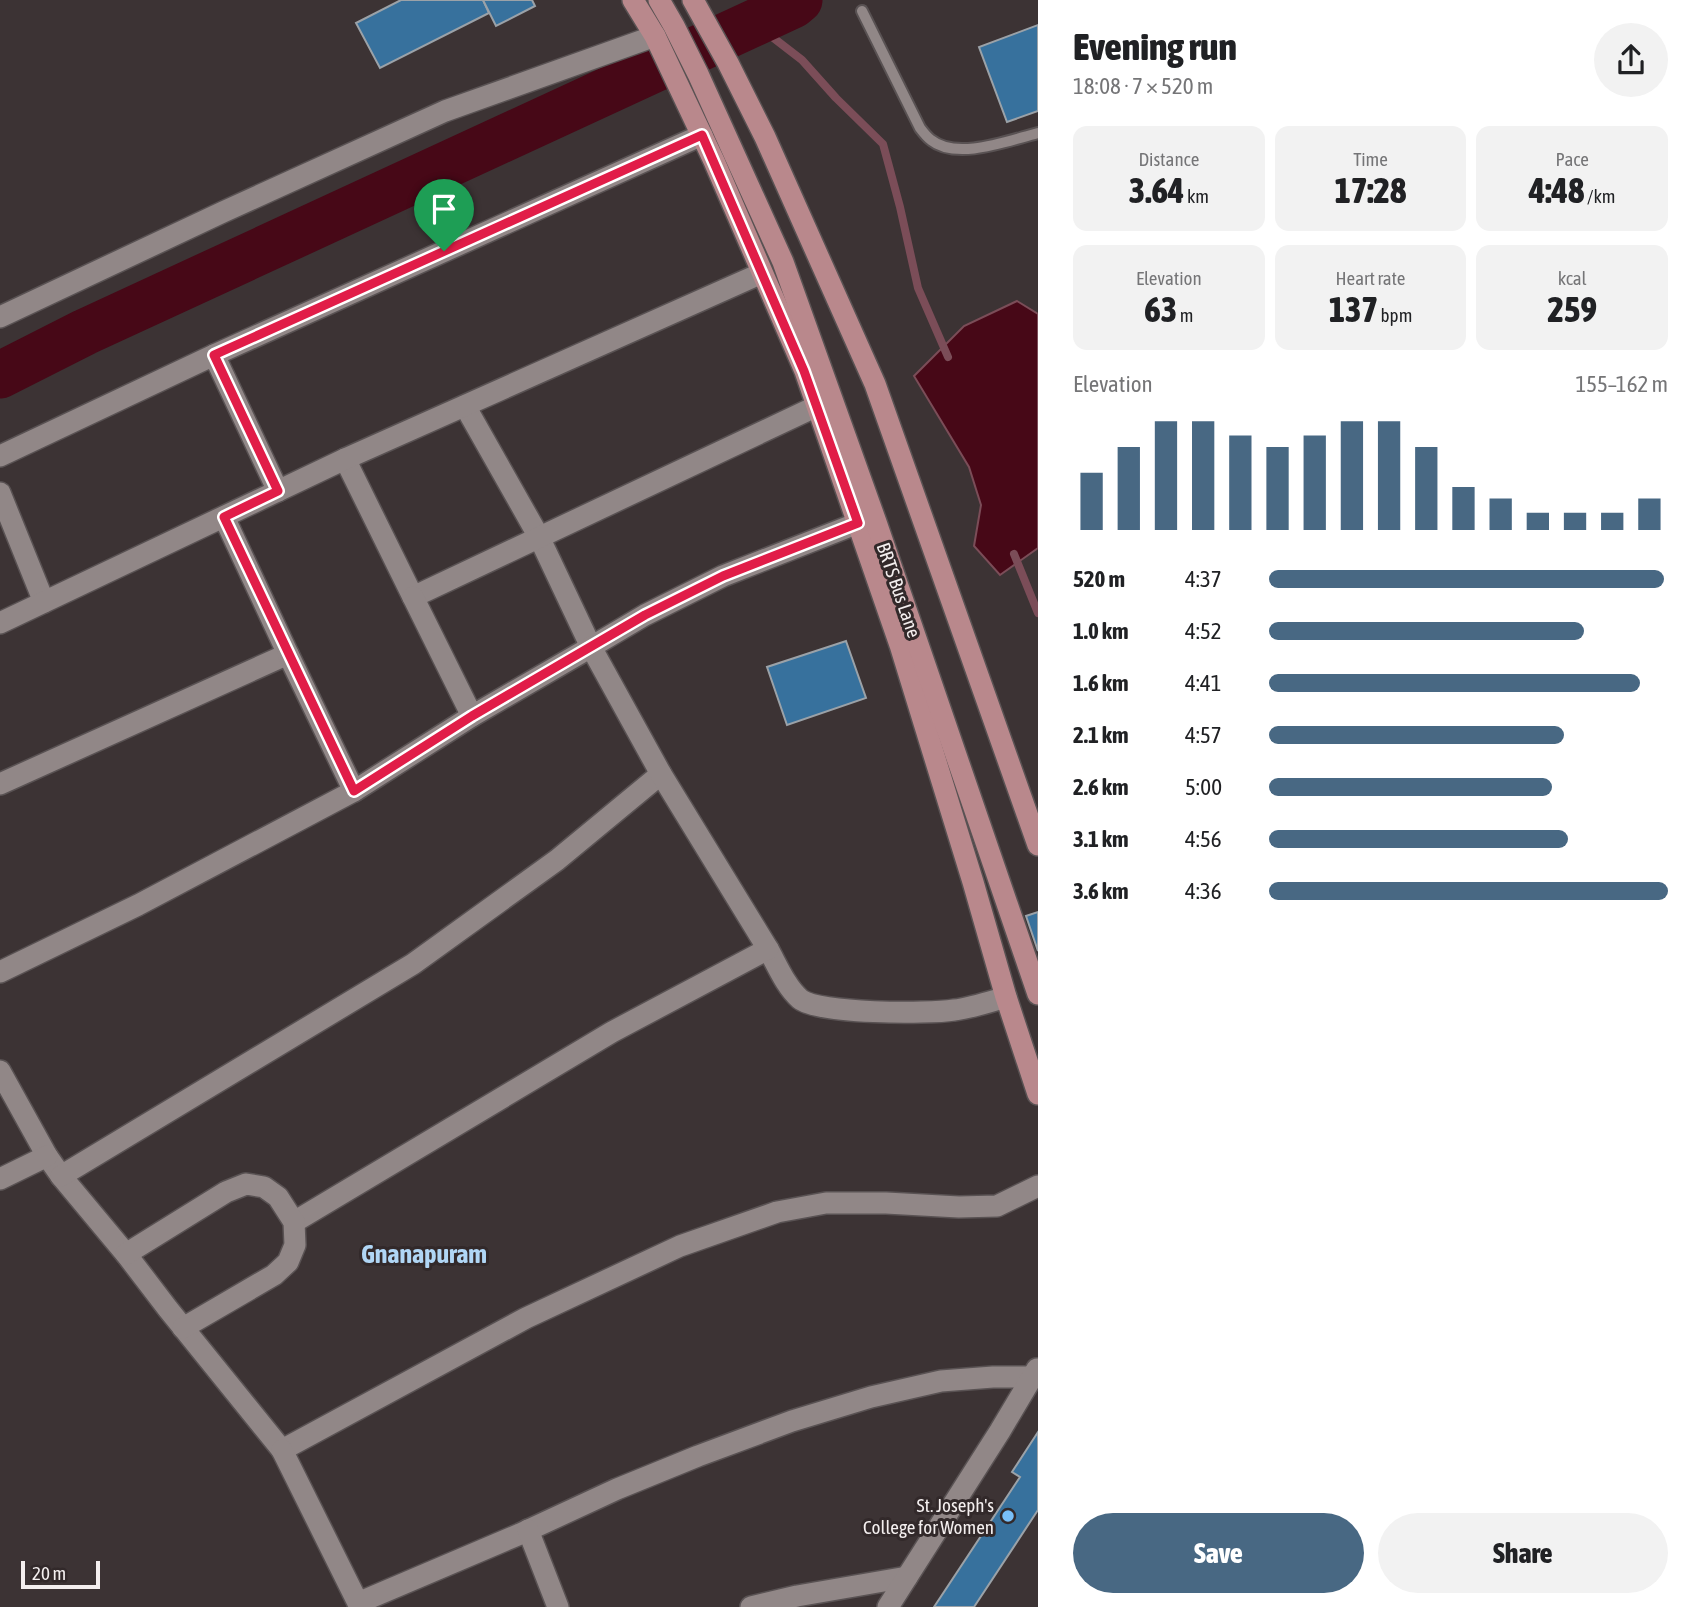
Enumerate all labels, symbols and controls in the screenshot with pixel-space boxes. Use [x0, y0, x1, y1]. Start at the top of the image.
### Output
button: share [1594, 23, 1668, 97]
text: Evening run [1073, 25, 1237, 68]
text: 18:08 · 7 × 520 m [1073, 73, 1213, 99]
text: Distance [1138, 148, 1199, 170]
text: Time [1353, 148, 1388, 170]
text: Pace [1555, 148, 1589, 170]
text: 3.64 [1129, 170, 1184, 210]
text: 17:28 [1334, 170, 1407, 210]
text: 4:48 [1529, 170, 1584, 210]
pin [414, 179, 474, 251]
text: km [1184, 185, 1209, 207]
text: /km [1584, 185, 1616, 207]
icon: arrive [425, 190, 463, 228]
text: Elevation [1136, 267, 1202, 289]
text: Heart rate [1336, 267, 1405, 289]
text: kcal [1558, 267, 1587, 289]
text: 63 [1144, 289, 1177, 329]
text: 137 [1329, 289, 1378, 329]
text: 259 [1547, 289, 1597, 329]
text: m [1177, 304, 1193, 326]
text: bpm [1378, 304, 1412, 326]
text: Elevation [1073, 371, 1153, 397]
text: 155–162 m [1575, 371, 1668, 397]
street label: BRTS Bus Lane [872, 540, 926, 640]
text: 520 m [1073, 566, 1125, 592]
text: 4:37 [1185, 566, 1222, 592]
text: 1.0 km [1073, 618, 1129, 644]
text: 4:52 [1185, 618, 1222, 644]
text: 1.6 km [1073, 670, 1129, 696]
text: 4:41 [1185, 670, 1222, 696]
text: 2.1 km [1073, 722, 1129, 748]
text: 4:57 [1185, 722, 1222, 748]
text: 2.6 km [1073, 774, 1129, 800]
text: 5:00 [1185, 774, 1222, 800]
text: 3.1 km [1073, 826, 1129, 852]
text: 4:56 [1185, 826, 1222, 852]
text: 3.6 km [1073, 878, 1129, 904]
text: 4:36 [1185, 878, 1222, 904]
district label: Gnanapuram [361, 1239, 487, 1269]
place label: St. Joseph's College for Women [863, 1494, 994, 1538]
marker: St. Joseph's College for Women [1000, 1508, 1016, 1524]
button: Save [1073, 1513, 1364, 1593]
button: Share [1378, 1513, 1668, 1593]
scale bar [21, 1558, 100, 1590]
text: 20 m [32, 1562, 66, 1584]

